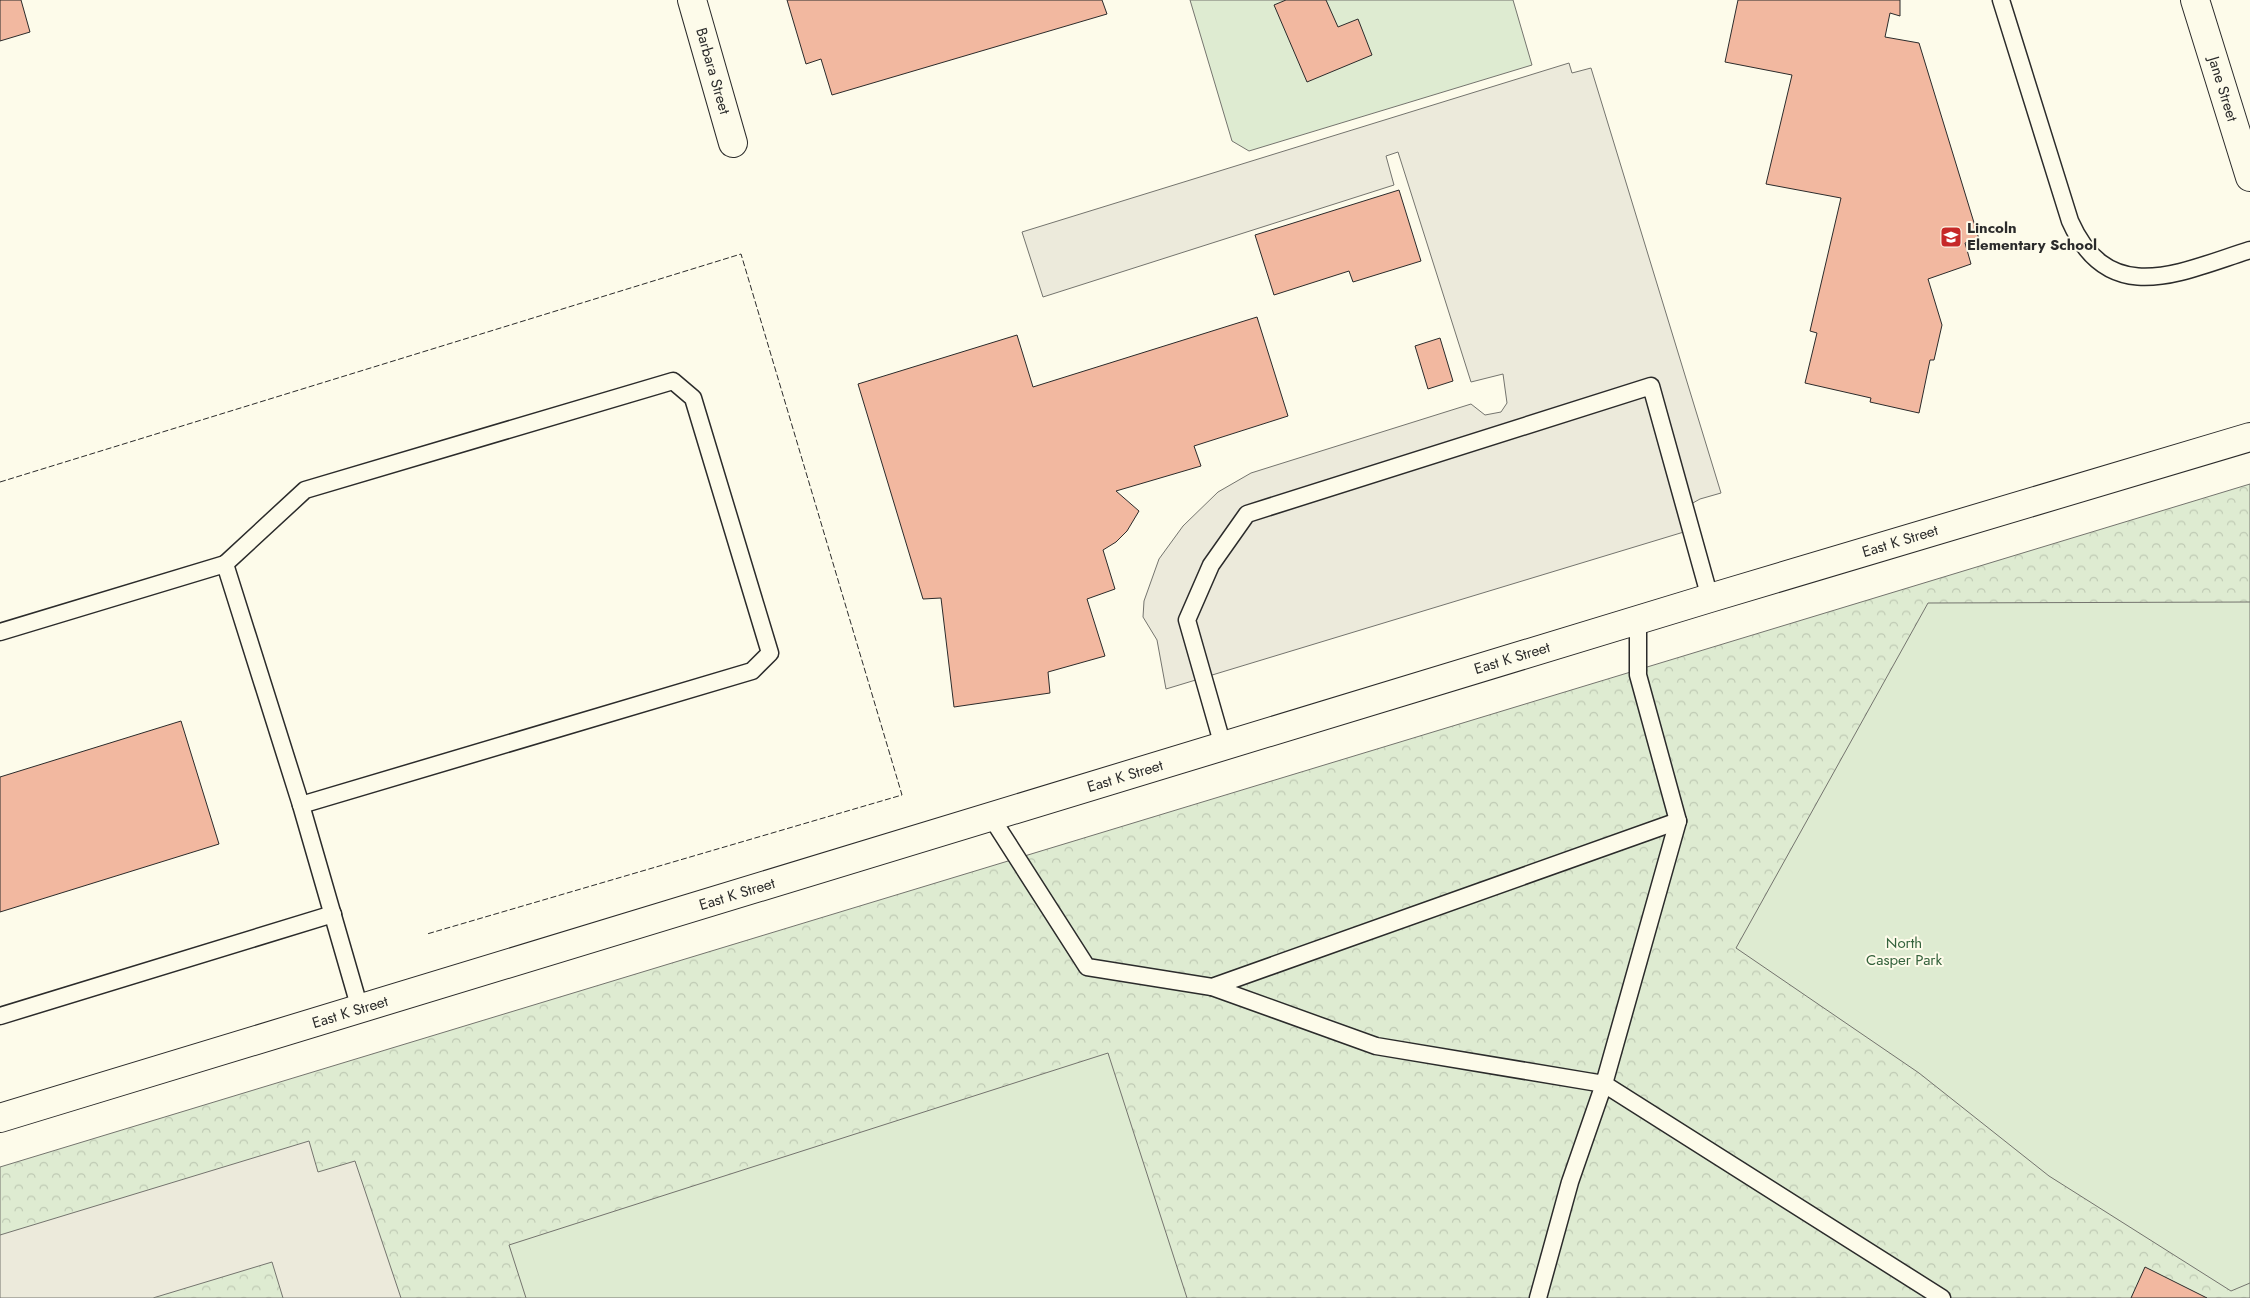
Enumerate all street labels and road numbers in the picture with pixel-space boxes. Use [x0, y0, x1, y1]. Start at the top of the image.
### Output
street label: Barbara Street [690, 25, 736, 117]
street label: Jane Street [2202, 52, 2243, 124]
street label: East K Street [1859, 519, 1941, 563]
street label: East K Street [1471, 636, 1553, 680]
street label: East K Street [1084, 754, 1166, 798]
street label: East K Street [696, 872, 778, 916]
street label: East K Street [309, 990, 391, 1034]

